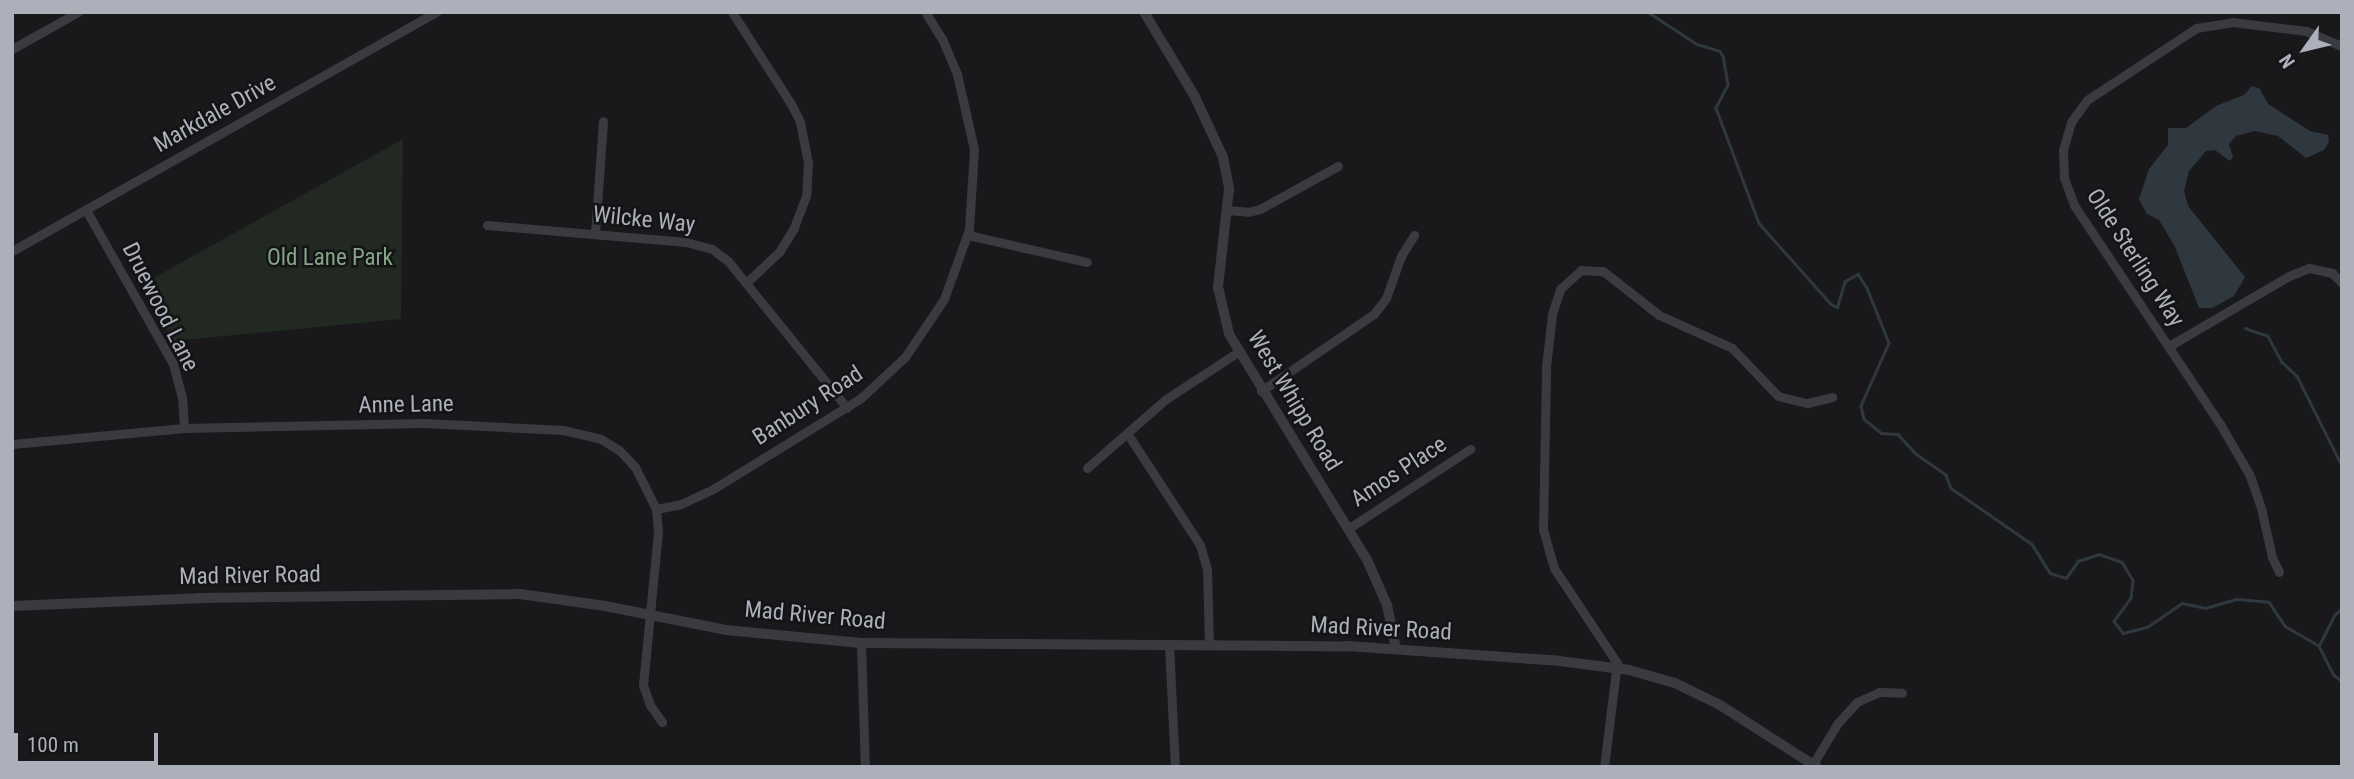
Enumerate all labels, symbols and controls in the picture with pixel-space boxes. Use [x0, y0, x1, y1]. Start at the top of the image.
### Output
north arrow [2270, 14, 2340, 84]
text: N [2274, 50, 2300, 72]
street label: Markdale Drive [149, 69, 281, 159]
street label: Olde Sterling Way [2080, 184, 2190, 332]
street label: Wilcke Way [592, 201, 696, 239]
street label: Druewood Lane [116, 238, 204, 376]
park label: Old Lane Park [267, 244, 393, 272]
street label: West Whipp Road [1241, 326, 1347, 476]
street label: Banbury Road [748, 360, 868, 452]
street label: Anne Lane [358, 390, 454, 420]
street label: Amos Place [1346, 431, 1452, 513]
street label: Mad River Road [179, 561, 321, 591]
street label: Mad River Road [743, 596, 887, 636]
street label: Mad River Road [1310, 612, 1452, 646]
scale bar [18, 720, 161, 764]
text: 100 m [27, 733, 79, 757]

